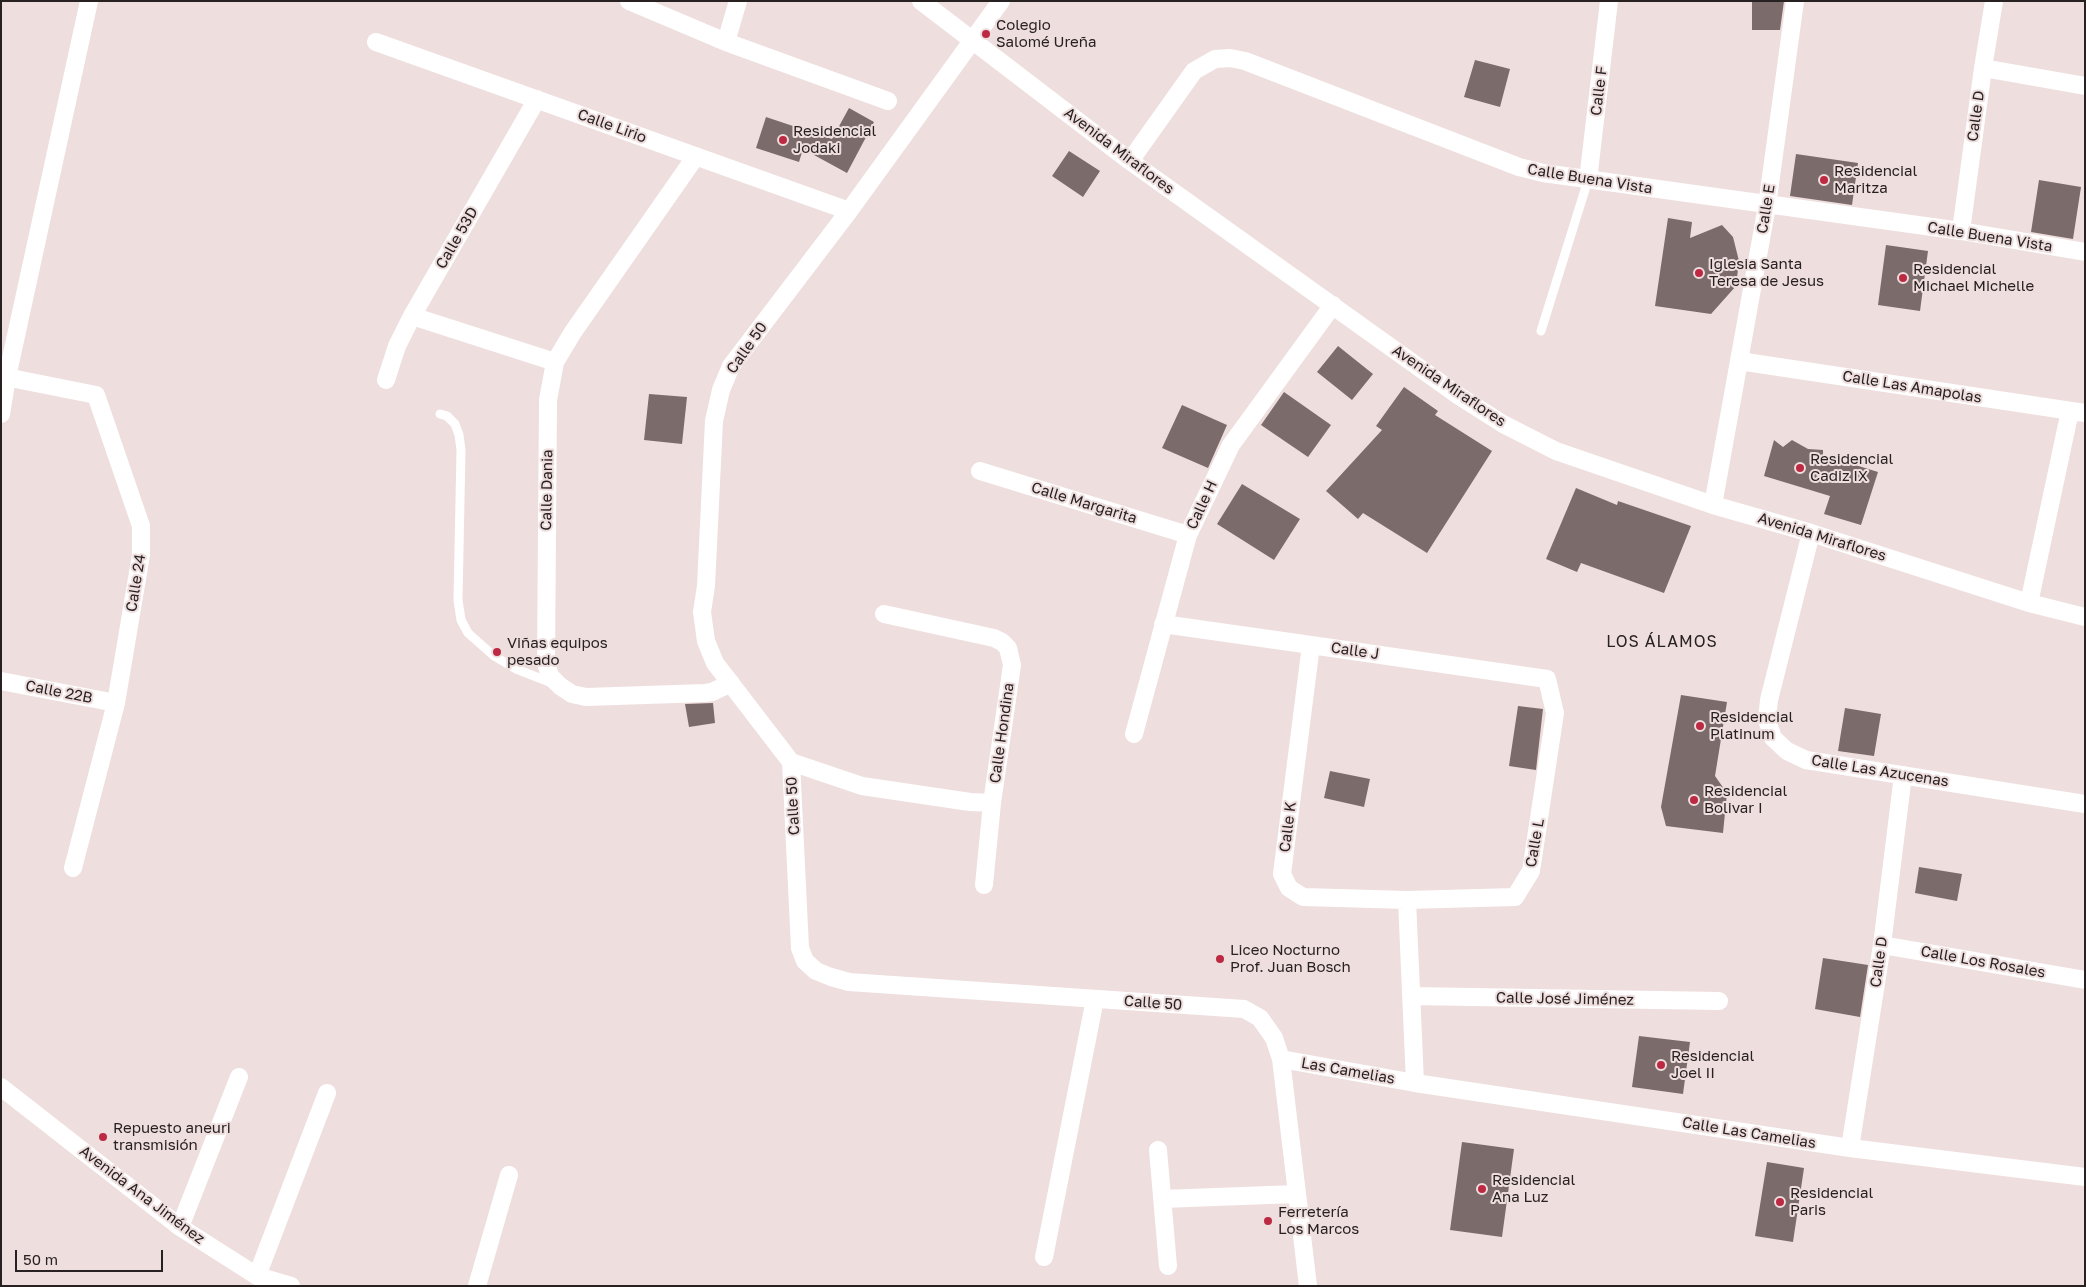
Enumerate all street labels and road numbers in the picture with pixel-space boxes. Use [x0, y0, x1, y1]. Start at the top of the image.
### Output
street label: Calle F [1587, 65, 1611, 117]
street label: Calle D [1964, 89, 1988, 143]
street label: Avenida Miraflores [1060, 104, 1178, 198]
street label: Calle Lirio [575, 105, 649, 147]
street label: Calle Buena Vista [1526, 160, 1654, 198]
street label: Calle E [1753, 183, 1779, 235]
street label: Calle 53D [432, 204, 482, 272]
street label: Calle Buena Vista [1926, 218, 2054, 256]
street label: Calle 50 [723, 319, 771, 377]
street label: Avenida Miraflores [1389, 341, 1509, 431]
street label: Calle Las Amapolas [1841, 367, 1983, 407]
street label: Calle Dania [537, 449, 557, 531]
street label: Calle Margarita [1029, 478, 1139, 528]
street label: Calle H [1183, 478, 1221, 532]
street label: Avenida Miraflores [1756, 509, 1888, 565]
street label: Calle 24 [123, 553, 149, 613]
street label: Calle J [1330, 639, 1380, 663]
street label: Calle 22B [24, 677, 94, 707]
street label: Calle Hondina [986, 682, 1018, 784]
street label: Calle Las Azucenas [1810, 751, 1950, 791]
street label: Calle 50 [782, 776, 804, 836]
street label: Calle K [1276, 801, 1300, 853]
street label: Calle L [1522, 817, 1548, 869]
street label: Calle D [1867, 935, 1891, 989]
street label: Calle Los Rosales [1919, 942, 2047, 982]
street label: Calle José Jiménez [1496, 989, 1634, 1009]
street label: Calle 50 [1123, 992, 1183, 1014]
street label: Las Camelias [1300, 1054, 1396, 1088]
street label: Calle Las Camelias [1681, 1114, 1817, 1152]
street label: Avenida Ana Jiménez [76, 1142, 208, 1248]

